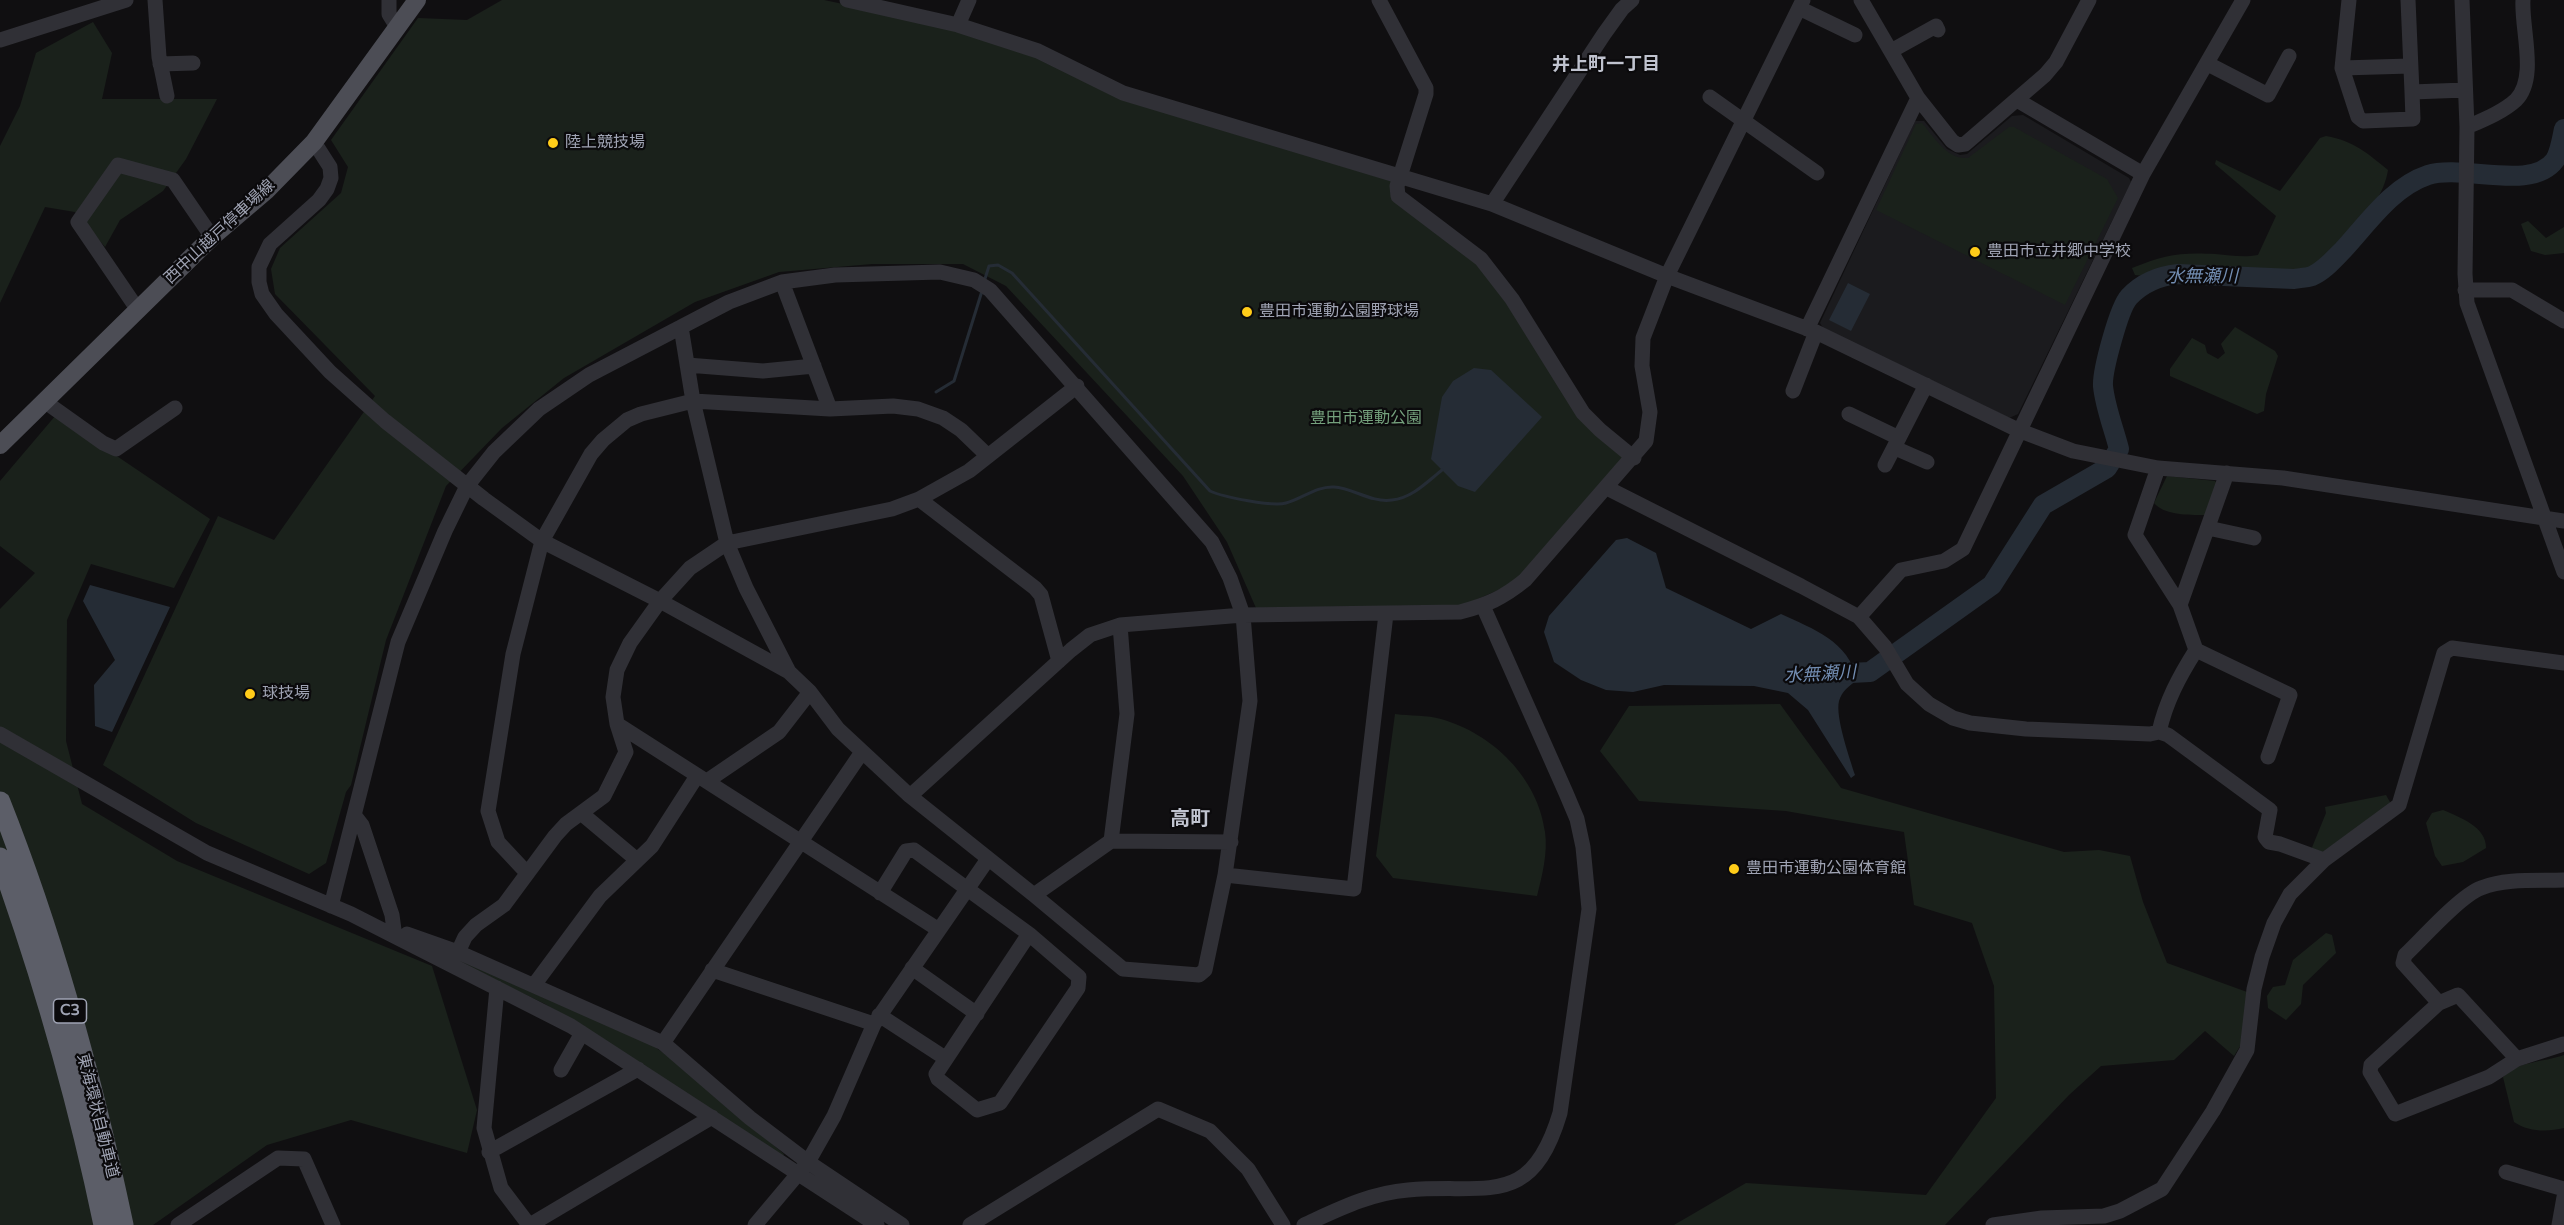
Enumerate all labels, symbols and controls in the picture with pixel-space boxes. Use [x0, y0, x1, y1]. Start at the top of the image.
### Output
district label: 井上町一丁目 [1552, 54, 1660, 76]
place label: 陸上競技場 [565, 133, 645, 153]
marker: 陸上競技場 [546, 136, 560, 150]
street label: 西中山越戸停車場線 [161, 176, 279, 288]
place label: 豊田市立井郷中学校 [1987, 242, 2131, 262]
marker: 豊田市立井郷中学校 [1968, 245, 1982, 259]
water label: 水無瀬川 [2166, 266, 2238, 288]
place label: 豊田市運動公園野球場 [1259, 302, 1419, 322]
marker: 豊田市運動公園野球場 [1240, 305, 1254, 319]
park label: 豊田市運動公園 [1310, 409, 1422, 429]
water label: 水無瀬川 [1783, 662, 1857, 688]
place label: 球技場 [262, 684, 310, 704]
marker: 球技場 [243, 687, 257, 701]
district label: 高町 [1170, 808, 1210, 832]
place label: 豊田市運動公園体育館 [1746, 859, 1906, 879]
marker: 豊田市運動公園体育館 [1727, 862, 1741, 876]
road number: C3 [54, 999, 86, 1023]
street label: 東海環状自動車道 [72, 1052, 122, 1180]

